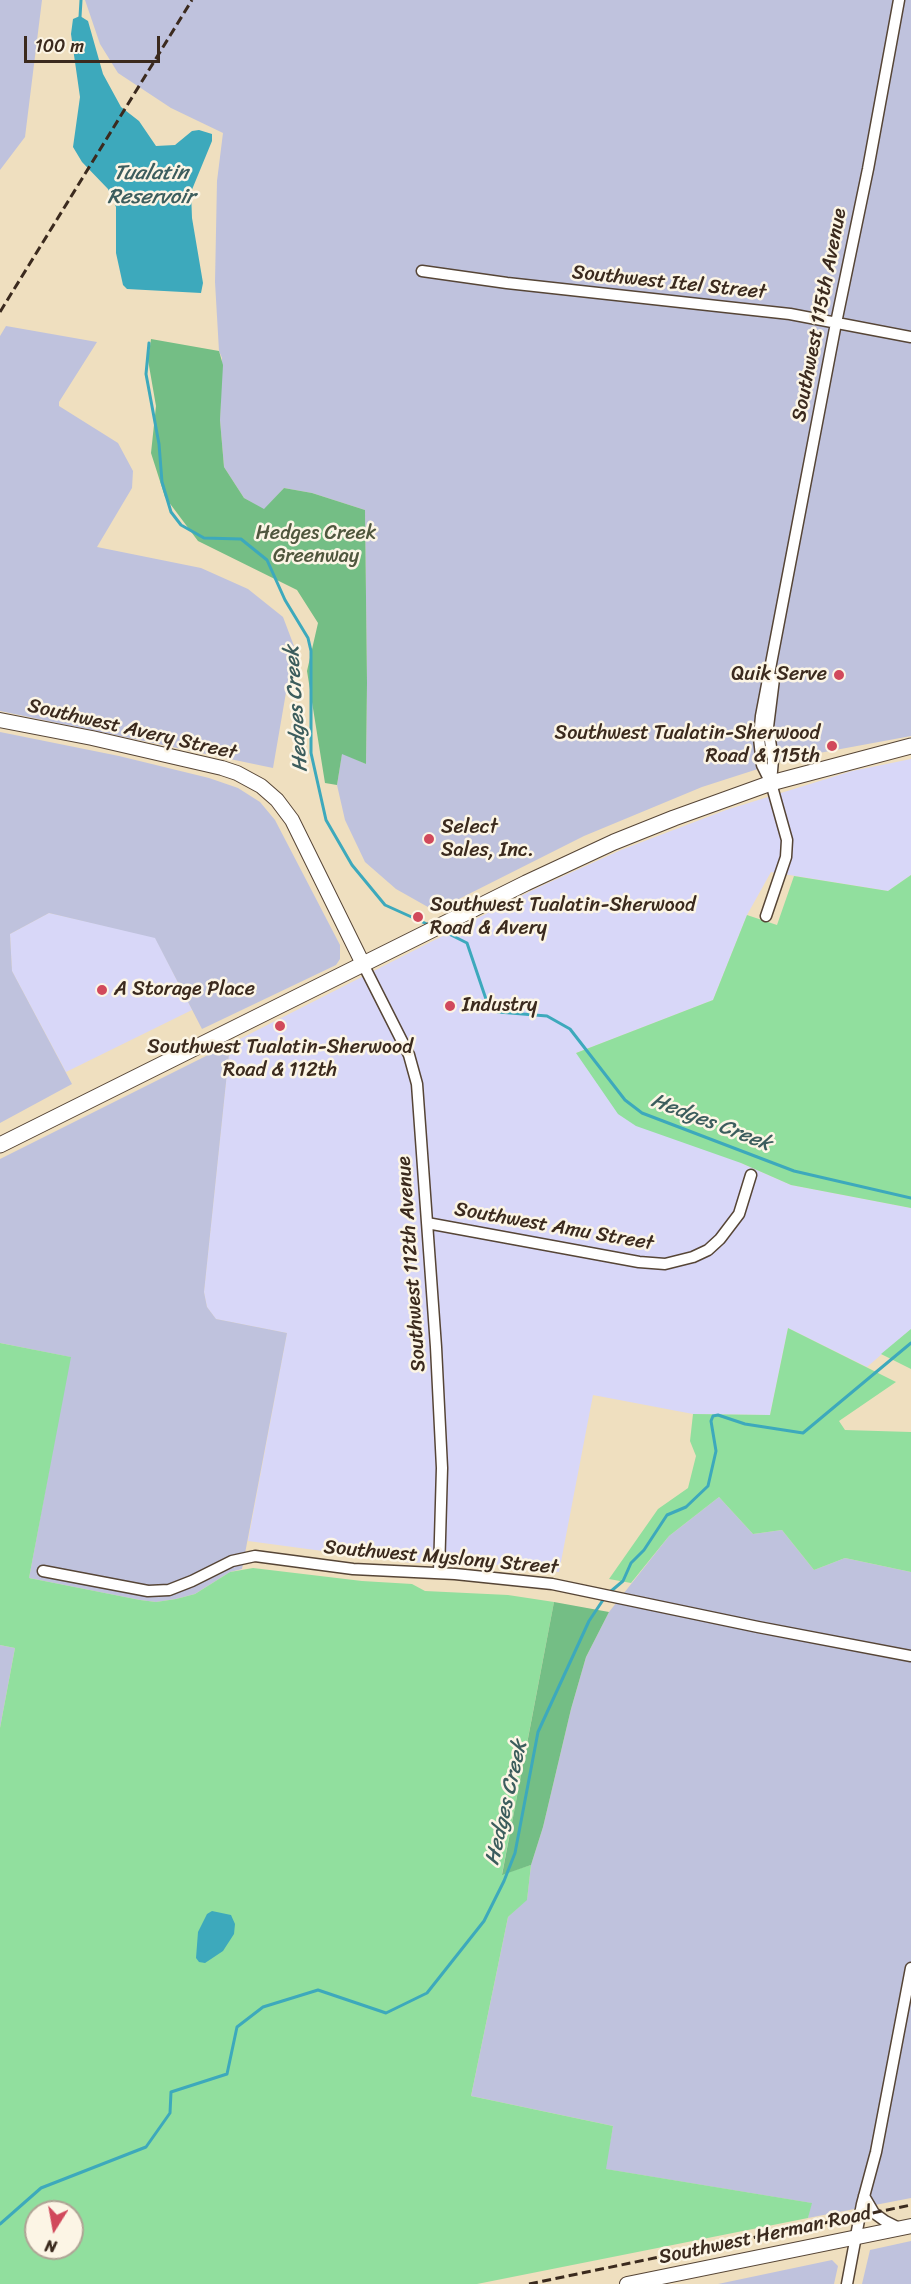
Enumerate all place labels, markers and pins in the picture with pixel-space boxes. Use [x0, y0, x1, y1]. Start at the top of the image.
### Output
place label: Quik Serve [731, 663, 827, 687]
marker: Quik Serve [832, 668, 846, 682]
place label: Southwest Tualatin-Sherwood Road & 115th [555, 722, 820, 769]
marker: Southwest Tualatin-Sherwood Road & 115th [825, 739, 839, 753]
place label: Select Sales, Inc. [441, 816, 534, 863]
marker: Select Sales, Inc. [422, 832, 436, 846]
place label: Southwest Tualatin-Sherwood Road & Avery [430, 894, 695, 941]
marker: Southwest Tualatin-Sherwood Road & Avery [411, 910, 425, 924]
place label: A Storage Place [114, 978, 255, 1002]
marker: A Storage Place [95, 983, 109, 997]
place label: Industry [462, 994, 537, 1018]
marker: Industry [443, 999, 457, 1013]
marker: Southwest Tualatin-Sherwood Road & 112th [273, 1019, 287, 1033]
place label: Southwest Tualatin-Sherwood Road & 112th [147, 1036, 413, 1083]

